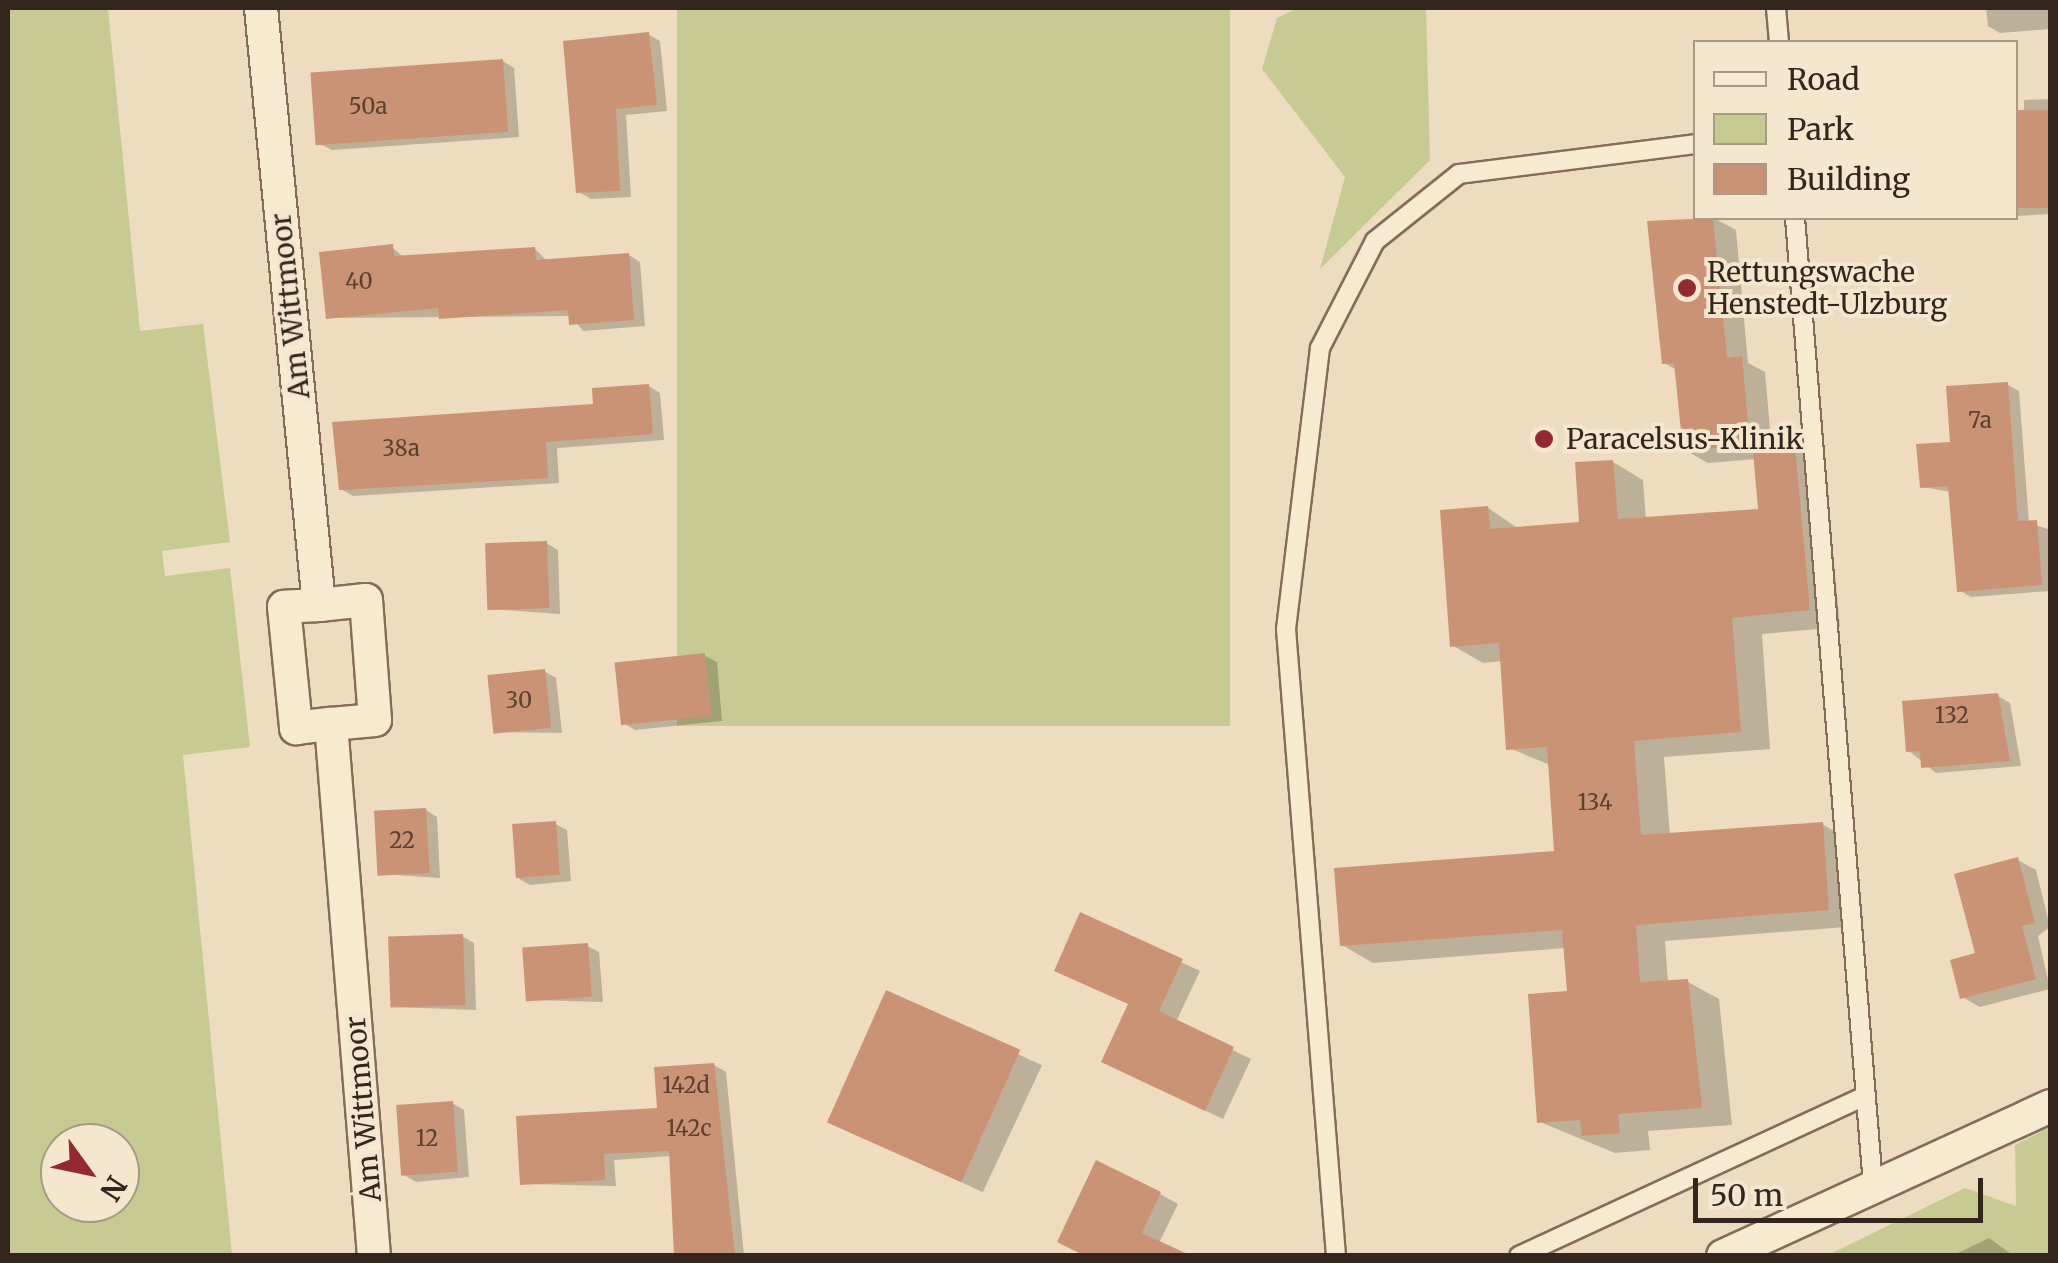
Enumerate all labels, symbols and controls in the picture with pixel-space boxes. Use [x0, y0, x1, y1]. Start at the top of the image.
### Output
legend [1693, 40, 2018, 220]
text: Road [1787, 60, 1860, 98]
house number: 50a [349, 94, 387, 120]
text: Park [1787, 110, 1854, 148]
text: Building [1787, 160, 1910, 198]
street label: Am Wittmoor [264, 211, 316, 401]
place label: Rettungswache Henstedt-Ulzburg [1707, 255, 1947, 321]
house number: 40 [345, 269, 373, 295]
marker: Rettungswache Henstedt-Ulzburg [1676, 277, 1698, 299]
house number: 7a [1968, 408, 1992, 434]
place label: Paracelsus-Klinik [1566, 422, 1803, 456]
marker: Paracelsus-Klinik [1531, 426, 1557, 452]
house number: 38a [382, 436, 420, 462]
house number: 30 [506, 688, 532, 714]
house number: 132 [1935, 703, 1969, 729]
house number: 134 [1577, 790, 1613, 816]
house number: 22 [389, 828, 415, 854]
street label: Am Wittmoor [338, 1015, 388, 1203]
house number: 142d [662, 1073, 710, 1099]
house number: 142c [666, 1116, 712, 1142]
north arrow [40, 1123, 140, 1223]
house number: 12 [416, 1126, 438, 1152]
scale bar [1698, 1158, 1988, 1220]
text: N [92, 1169, 135, 1207]
text: 50 m [1710, 1176, 1783, 1214]

